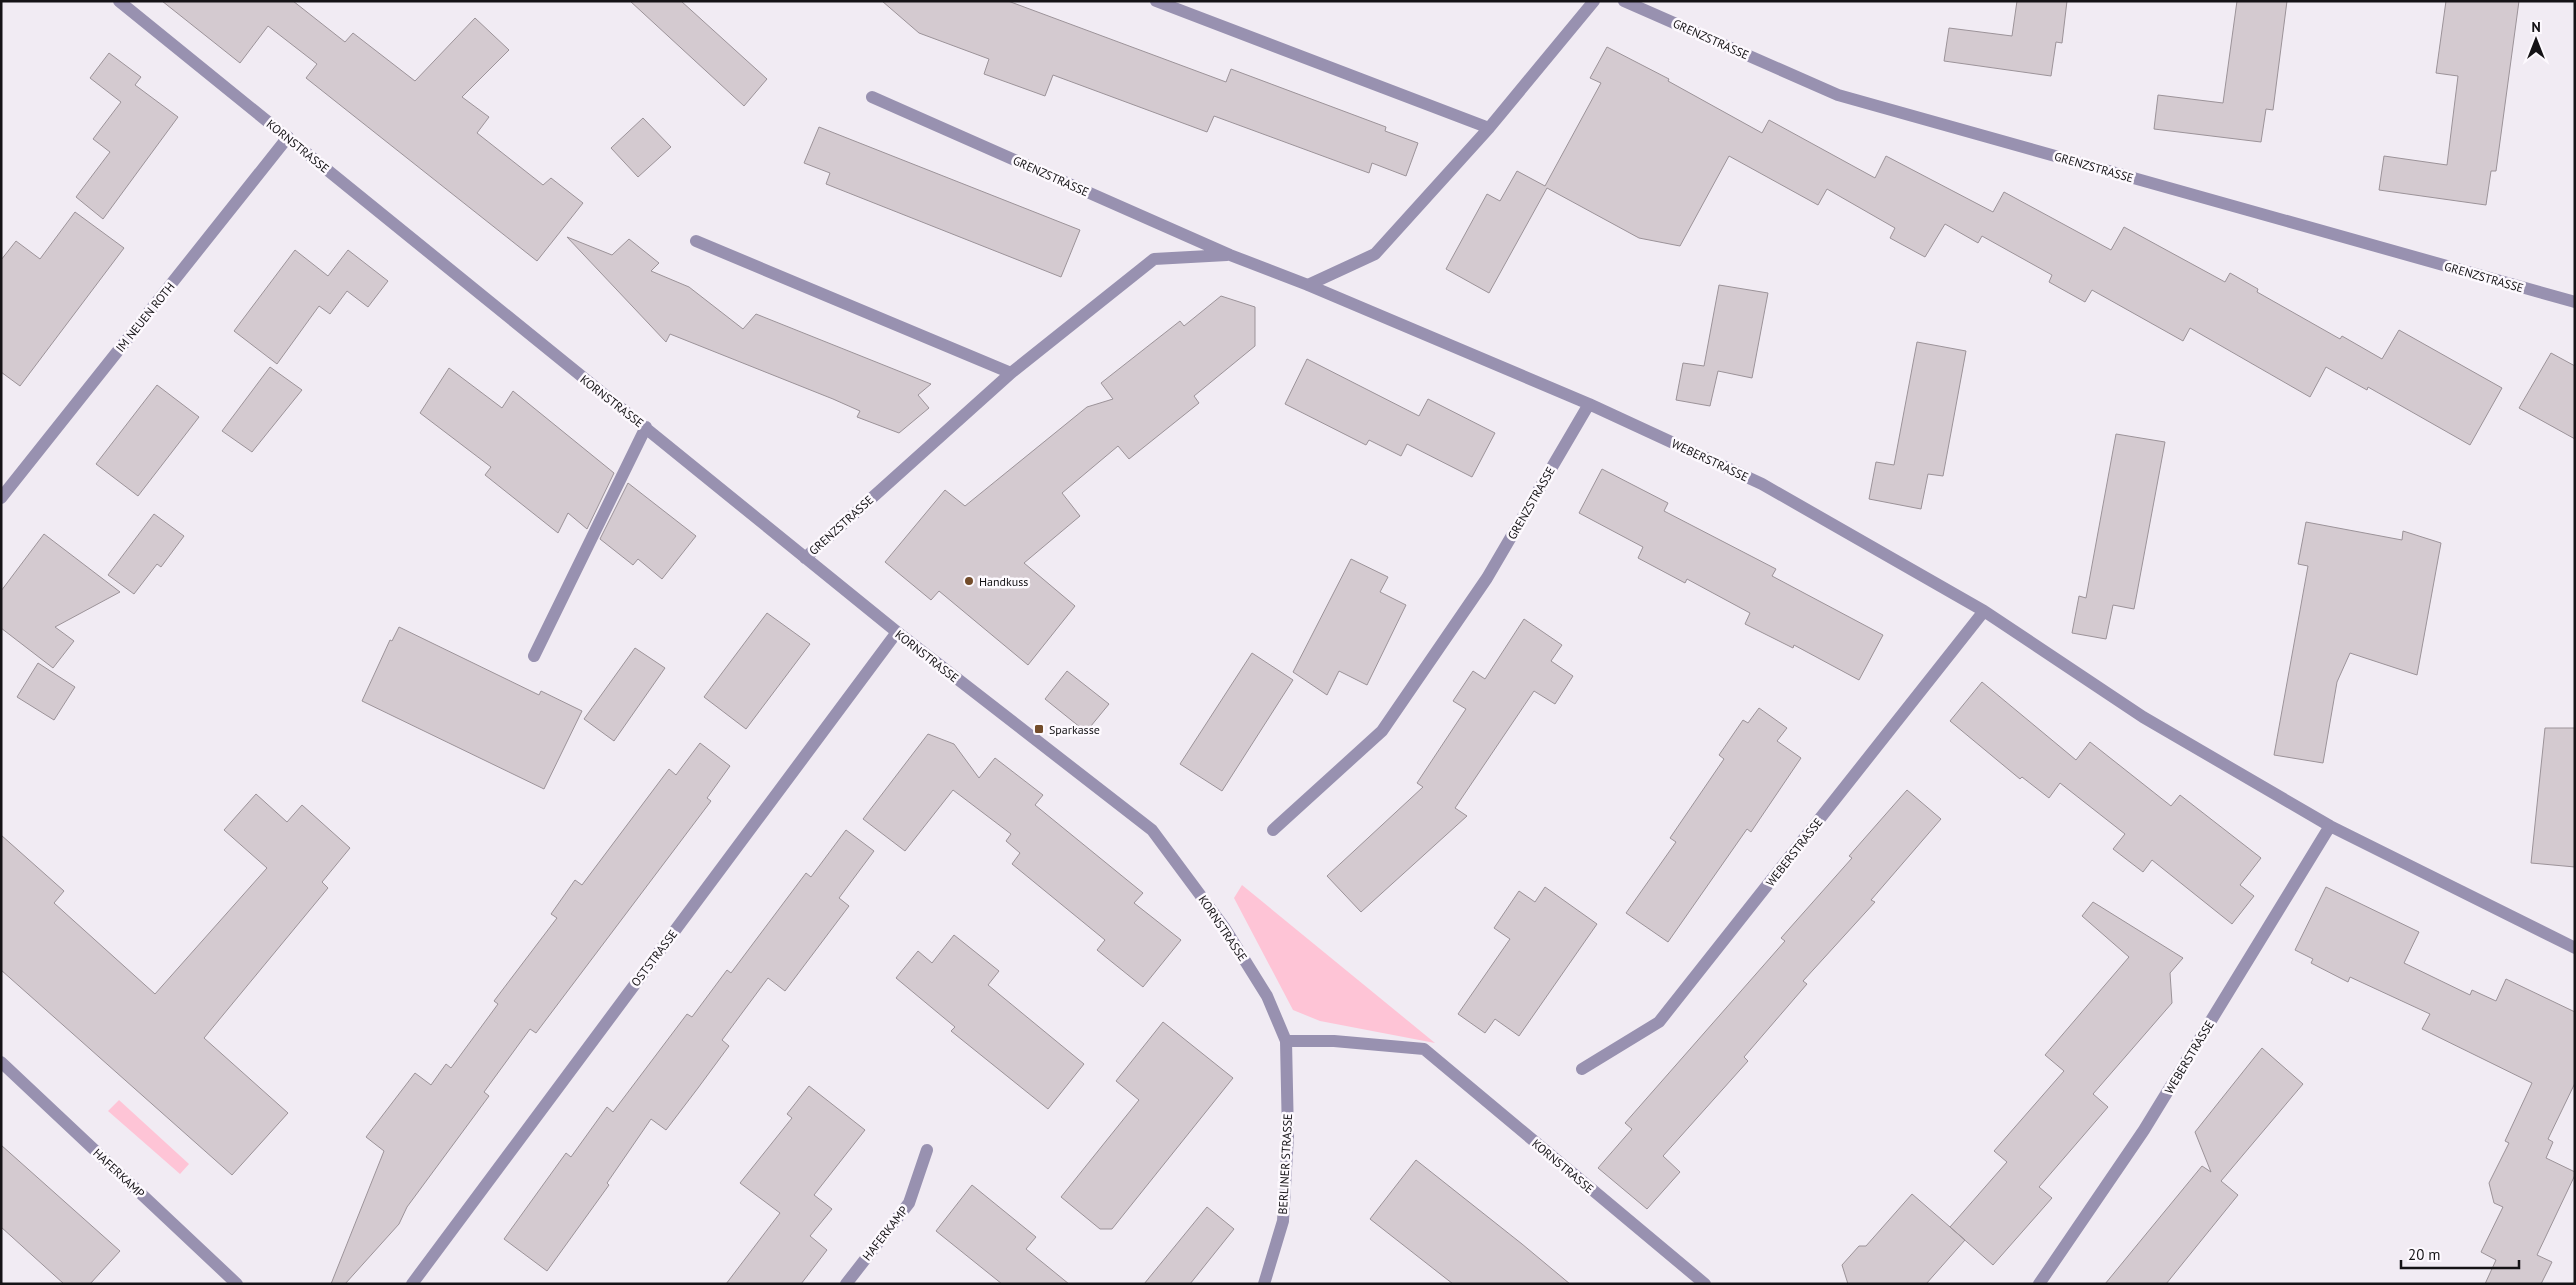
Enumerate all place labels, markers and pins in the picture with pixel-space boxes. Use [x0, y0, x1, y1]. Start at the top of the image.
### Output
place label: Handkuss [979, 574, 1028, 589]
marker: Handkuss [963, 575, 975, 587]
place label: Sparkasse [1049, 722, 1100, 737]
marker: Sparkasse [1033, 723, 1045, 735]

